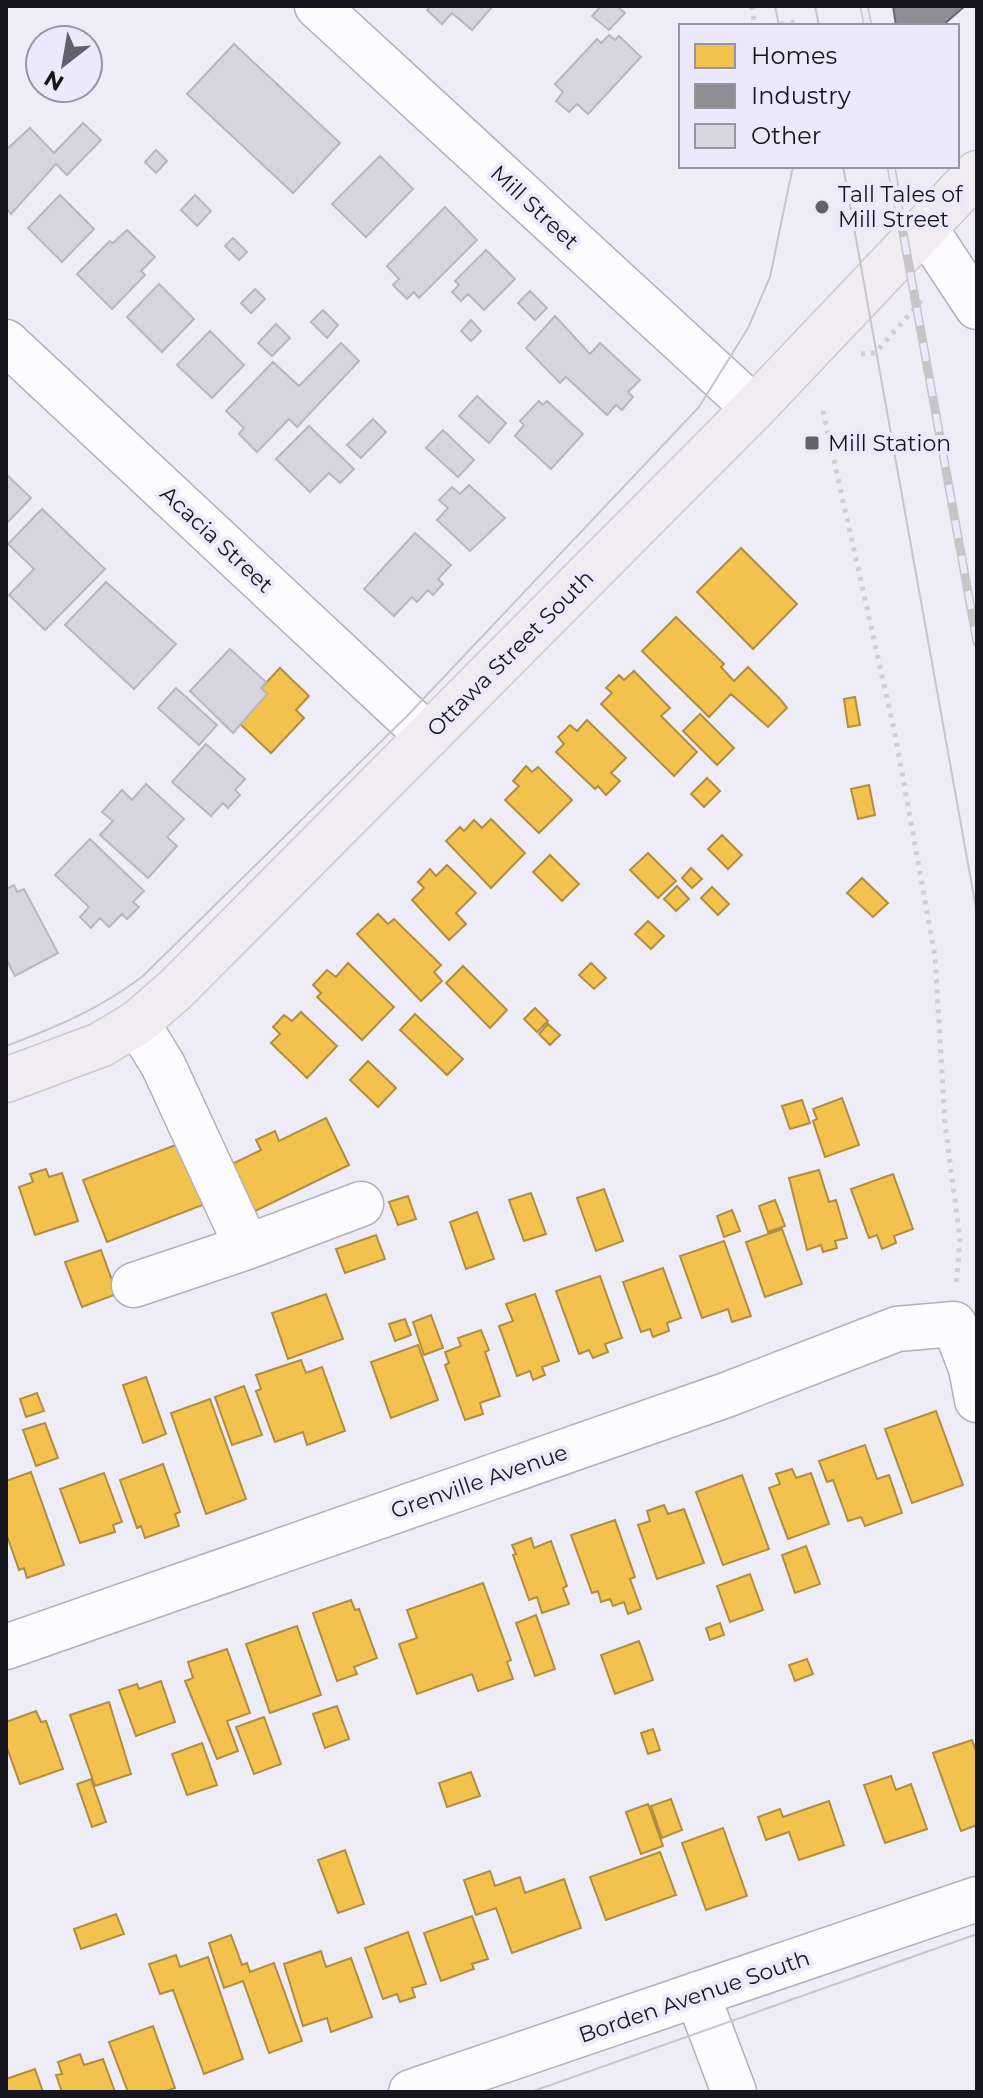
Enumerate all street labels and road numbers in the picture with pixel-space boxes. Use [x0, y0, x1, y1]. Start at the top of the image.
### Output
street label: Mill Street [485, 160, 585, 255]
street label: Acacia Street [155, 480, 279, 599]
street label: Ottawa Street South [422, 565, 599, 742]
street label: Grenville Avenue [387, 1439, 571, 1524]
street label: Borden Avenue South [575, 1944, 813, 2049]

